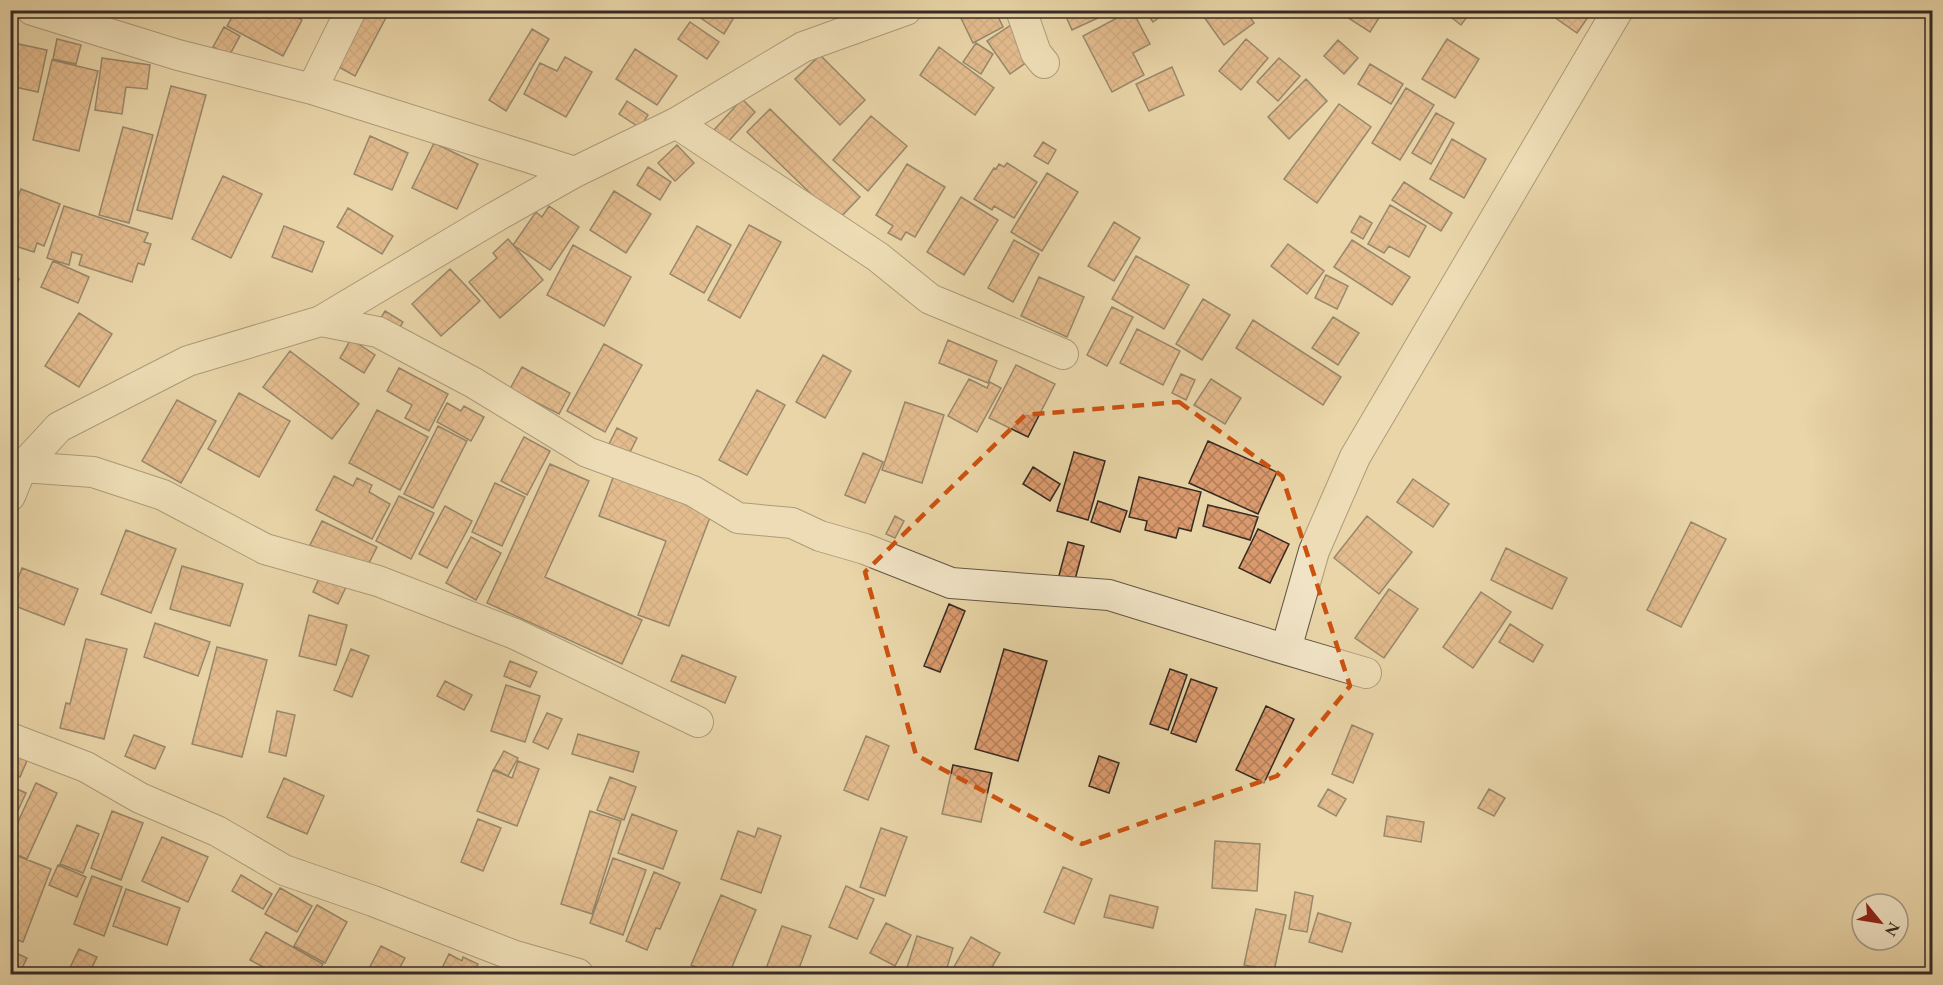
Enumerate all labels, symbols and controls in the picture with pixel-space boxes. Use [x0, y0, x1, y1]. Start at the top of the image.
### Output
north arrow [1850, 892, 1910, 952]
text: N [1880, 918, 1905, 940]

